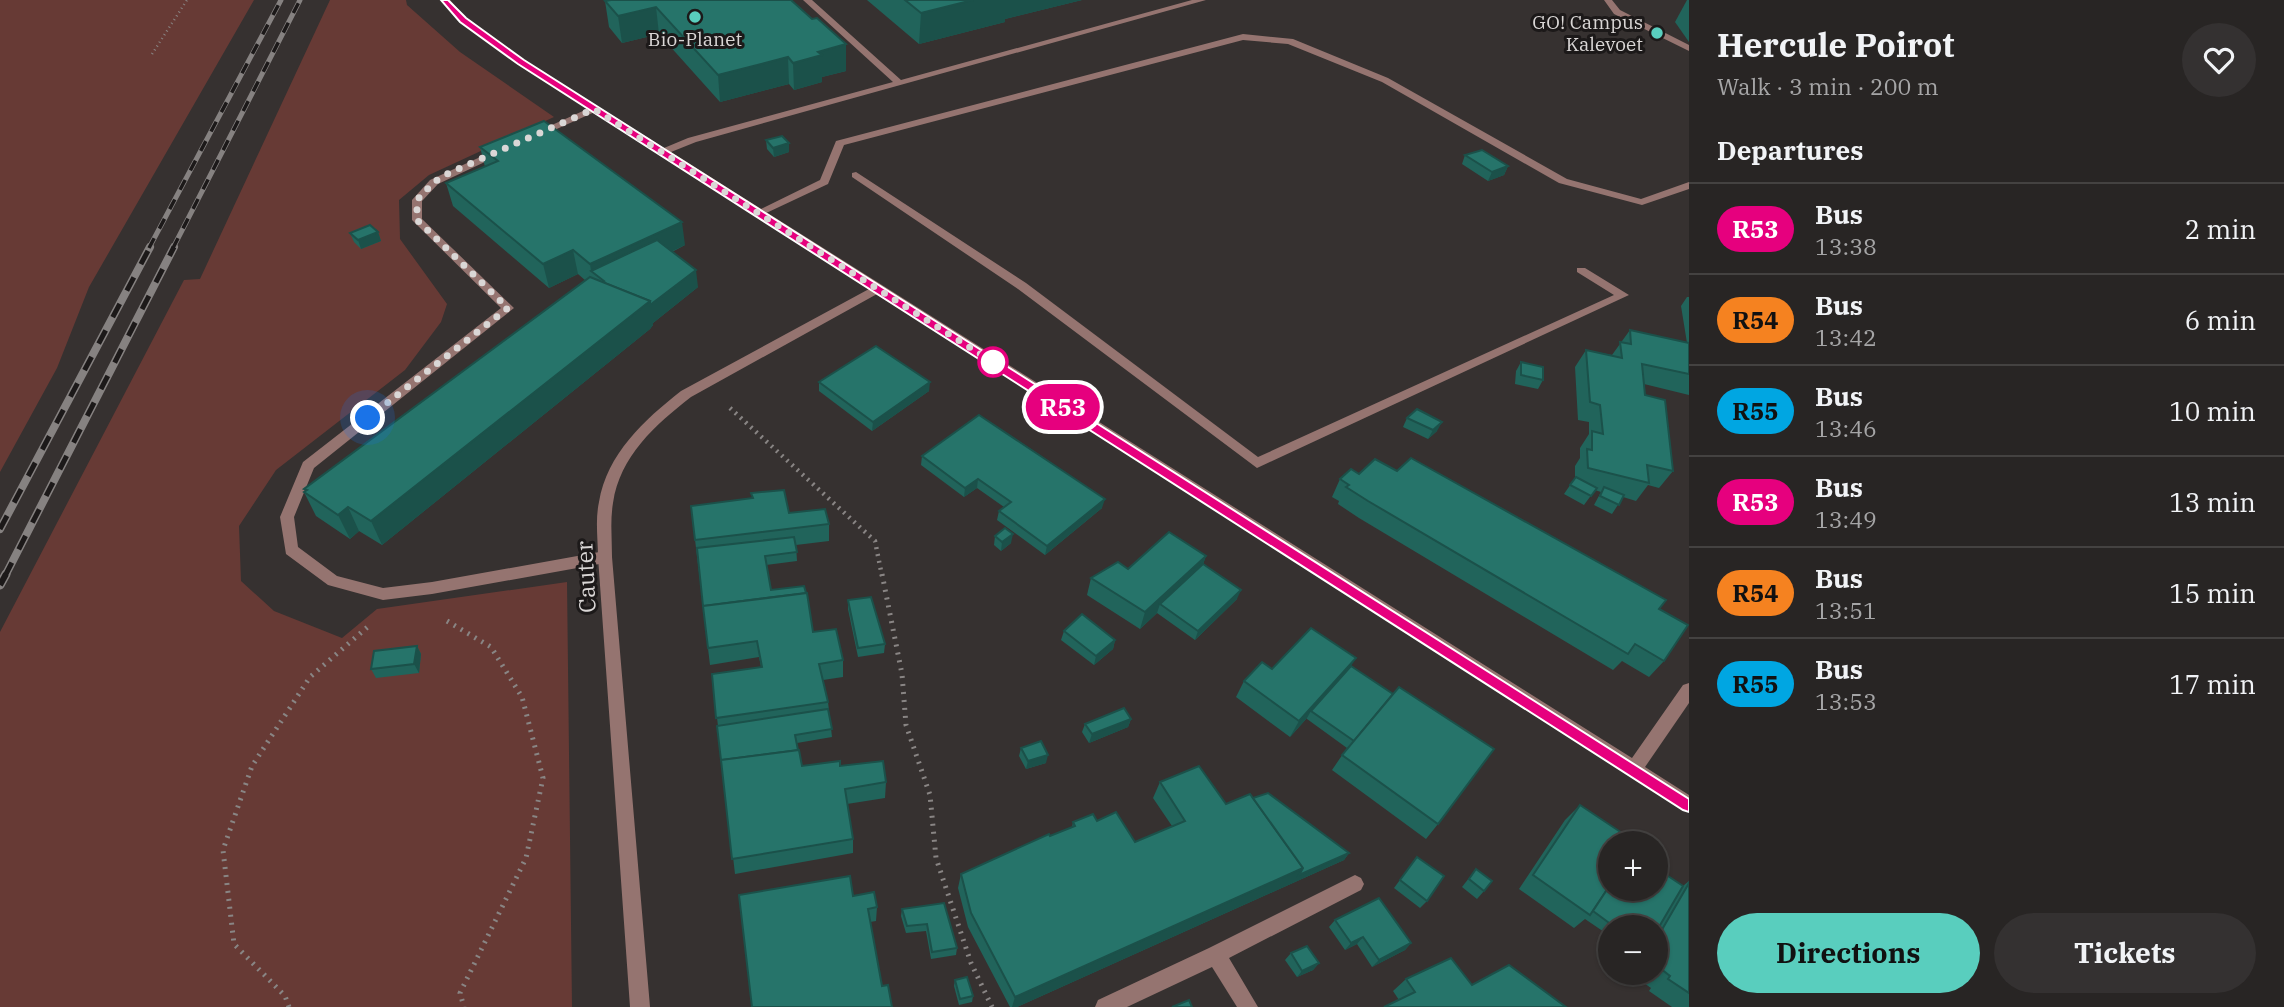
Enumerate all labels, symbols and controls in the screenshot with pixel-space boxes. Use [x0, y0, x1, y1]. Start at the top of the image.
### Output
marker: Bio-Planet [687, 9, 703, 25]
place label: GO! Campus Kalevoet [1532, 10, 1643, 56]
text: Hercule Poirot [1717, 23, 1955, 66]
button: heart [2182, 23, 2256, 97]
marker: GO! Campus Kalevoet [1649, 25, 1665, 41]
place label: Bio-Planet [648, 27, 742, 51]
text: Walk · 3 min · 200 m [1717, 71, 1939, 101]
text: Departures [1717, 133, 1863, 167]
text: Bus [1815, 197, 1863, 231]
text: 2 min [2185, 212, 2256, 246]
text: R53 [1732, 213, 1779, 245]
text: 13:38 [1815, 231, 1877, 261]
text: Bus [1815, 288, 1863, 322]
text: 6 min [2185, 303, 2256, 337]
text: R54 [1732, 304, 1779, 336]
text: 13:42 [1815, 322, 1877, 352]
unlabelled marker [978, 347, 1008, 377]
text: Bus [1815, 379, 1863, 413]
line badge: R53 [1023, 384, 1103, 430]
text: R53 [1040, 391, 1086, 423]
text: 10 min [2169, 394, 2256, 428]
text: R55 [1732, 395, 1779, 427]
your location [350, 400, 385, 435]
text: 13:46 [1815, 413, 1877, 443]
text: Bus [1815, 470, 1863, 504]
text: 13 min [2169, 485, 2256, 519]
text: R53 [1732, 486, 1779, 518]
text: 13:49 [1815, 504, 1877, 534]
street label: Cauter [568, 540, 602, 614]
text: Bus [1815, 561, 1863, 595]
text: 15 min [2169, 576, 2256, 610]
text: R54 [1732, 577, 1779, 609]
text: 13:51 [1815, 595, 1877, 625]
text: Bus [1815, 652, 1863, 686]
text: 17 min [2169, 667, 2256, 701]
text: R55 [1732, 668, 1779, 700]
text: 13:53 [1815, 686, 1877, 716]
map controls [1598, 831, 1668, 985]
button: + [1598, 831, 1668, 901]
button: Directions [1717, 913, 1980, 993]
button: Tickets [1994, 913, 2256, 993]
button: − [1598, 915, 1668, 985]

